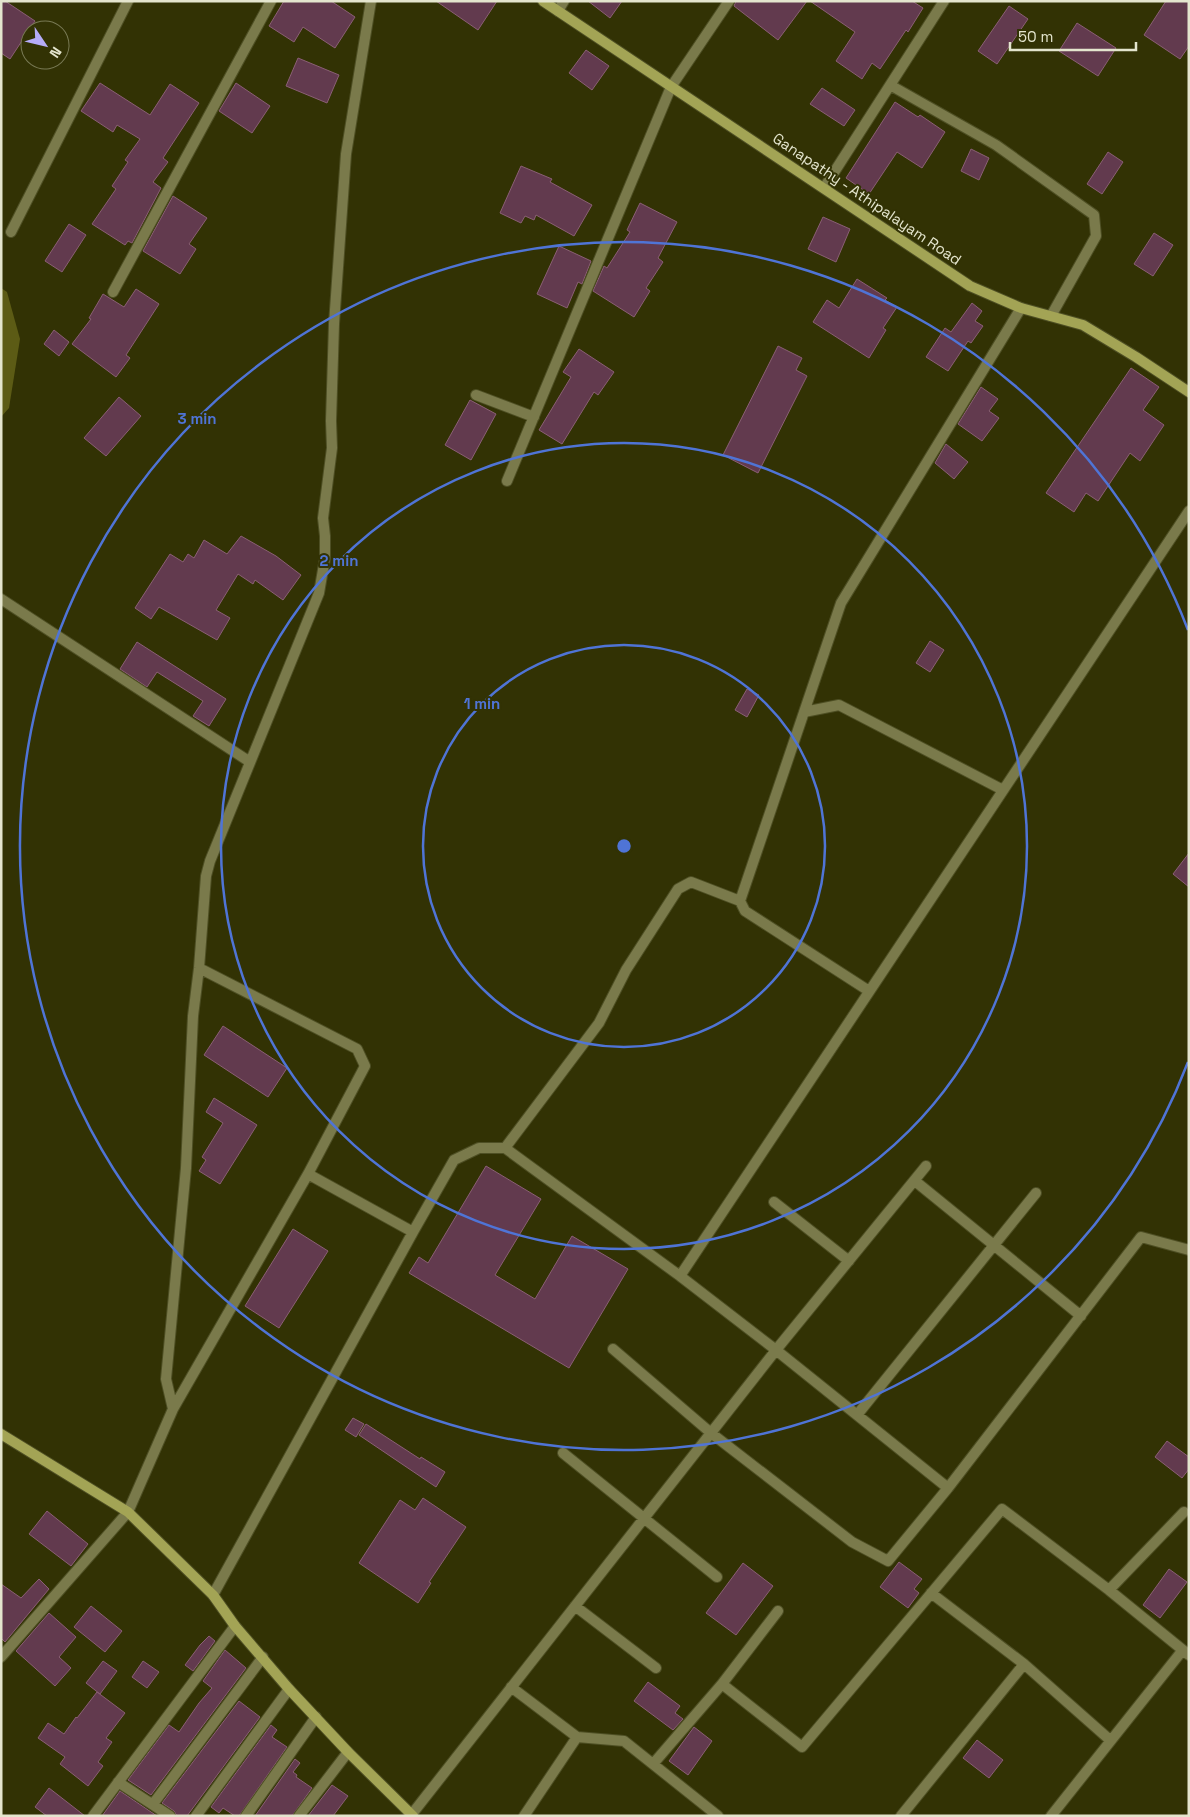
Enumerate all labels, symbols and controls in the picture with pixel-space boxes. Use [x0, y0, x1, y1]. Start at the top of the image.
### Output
north arrow [20, 20, 70, 70]
scale bar [1010, 20, 1136, 52]
text: 50 m [1018, 27, 1053, 46]
text: N [46, 43, 66, 61]
street label: Ganapathy - Athipalayam Road [769, 128, 965, 269]
text: 3 min [178, 409, 216, 428]
text: 2 min [320, 551, 358, 570]
text: 1 min [464, 694, 500, 713]
centre of rings [615, 837, 633, 855]

